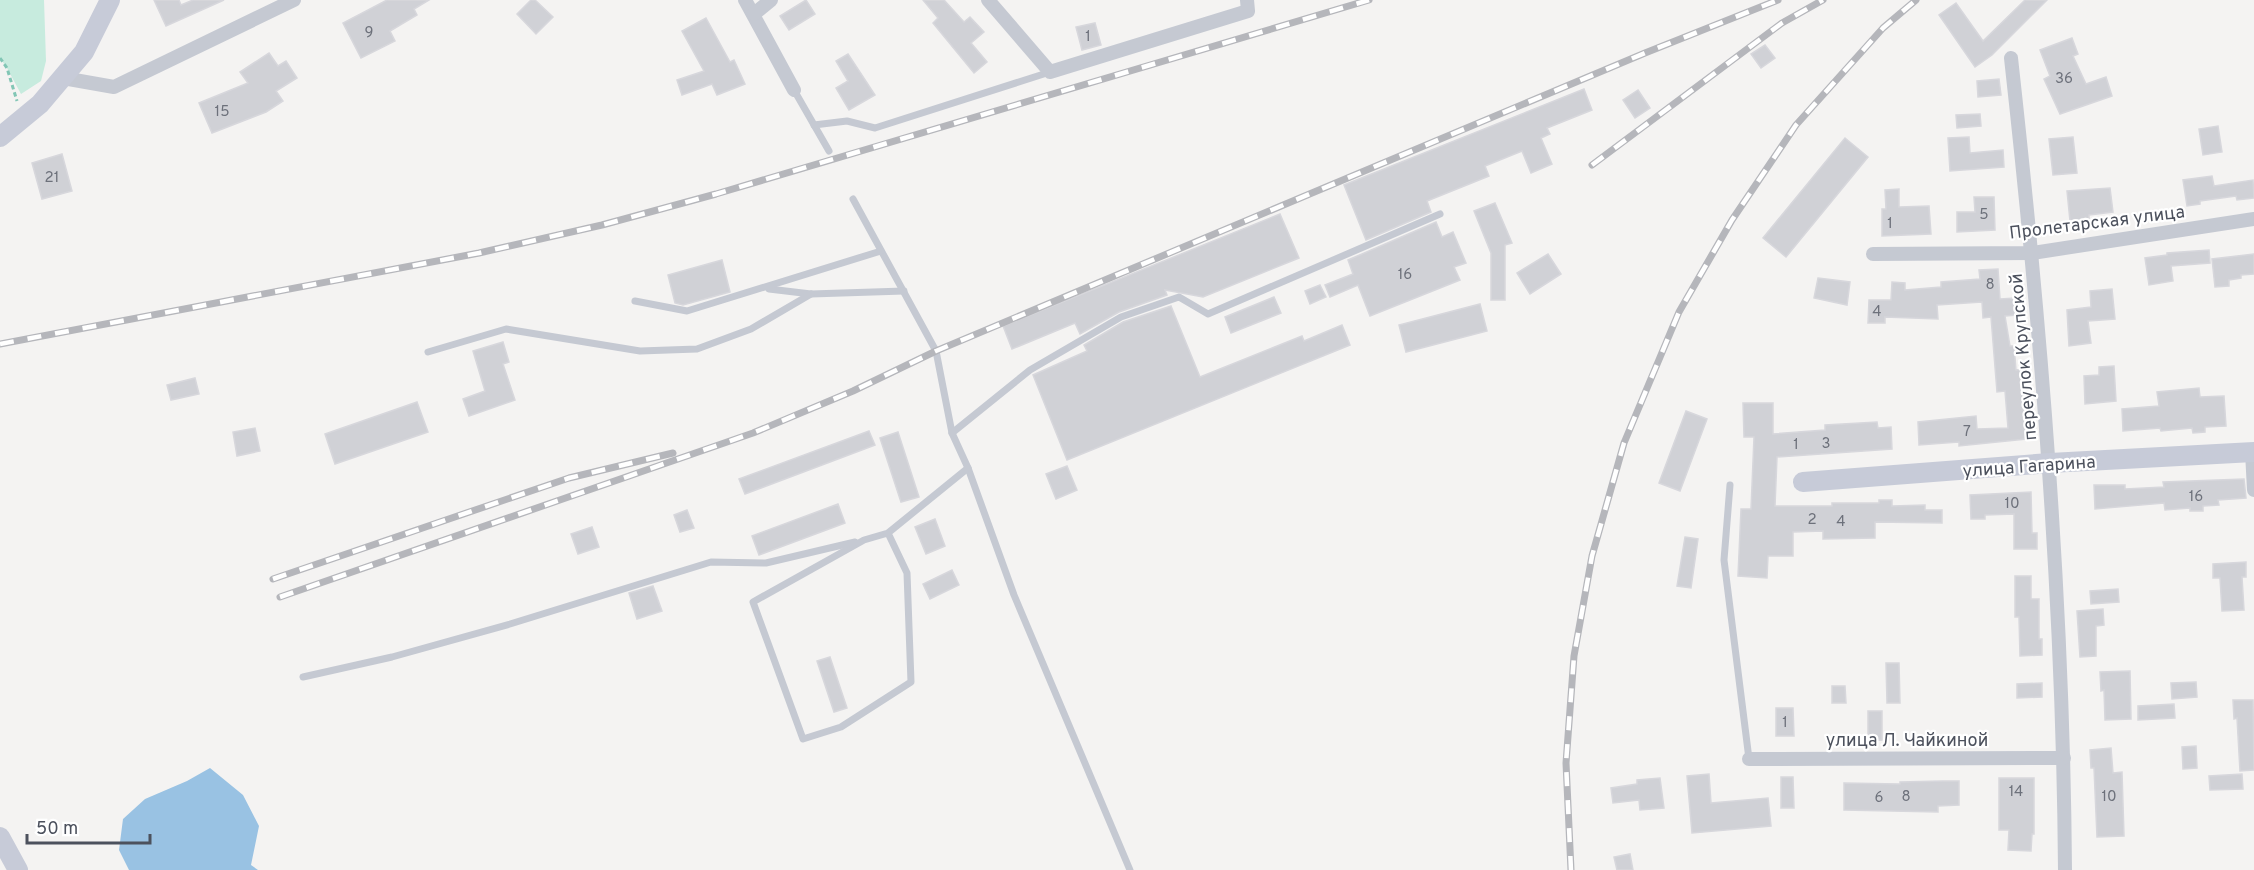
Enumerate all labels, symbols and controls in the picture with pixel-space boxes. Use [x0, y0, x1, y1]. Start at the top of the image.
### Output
house number: 9 [365, 24, 373, 43]
house number: 1 [1085, 28, 1091, 47]
house number: 36 [2055, 70, 2073, 89]
house number: 15 [215, 103, 229, 122]
house number: 21 [45, 169, 59, 188]
street label: Пролетарская улица [2008, 201, 2186, 246]
house number: 5 [1979, 206, 1989, 225]
house number: 1 [1887, 215, 1893, 234]
house number: 16 [1398, 266, 1412, 285]
street label: переулок Крупской [2006, 272, 2043, 441]
house number: 8 [1985, 276, 1995, 295]
house number: 4 [1872, 303, 1882, 322]
house number: 7 [1963, 423, 1971, 442]
house number: 3 [1821, 435, 1831, 454]
house number: 1 [1793, 436, 1799, 455]
street label: улица Гагарина [1962, 451, 2096, 484]
house number: 16 [2189, 488, 2203, 507]
house number: 10 [2004, 495, 2020, 514]
house number: 2 [1807, 511, 1817, 530]
house number: 4 [1836, 513, 1846, 532]
house number: 1 [1782, 714, 1788, 733]
street label: улица Л. Чайкиной [1826, 730, 1988, 753]
house number: 14 [2009, 783, 2023, 802]
house number: 8 [1901, 788, 1911, 807]
house number: 10 [2101, 788, 2117, 807]
house number: 6 [1875, 789, 1884, 808]
scale bar [27, 807, 150, 845]
text: 50 m [36, 818, 78, 841]

